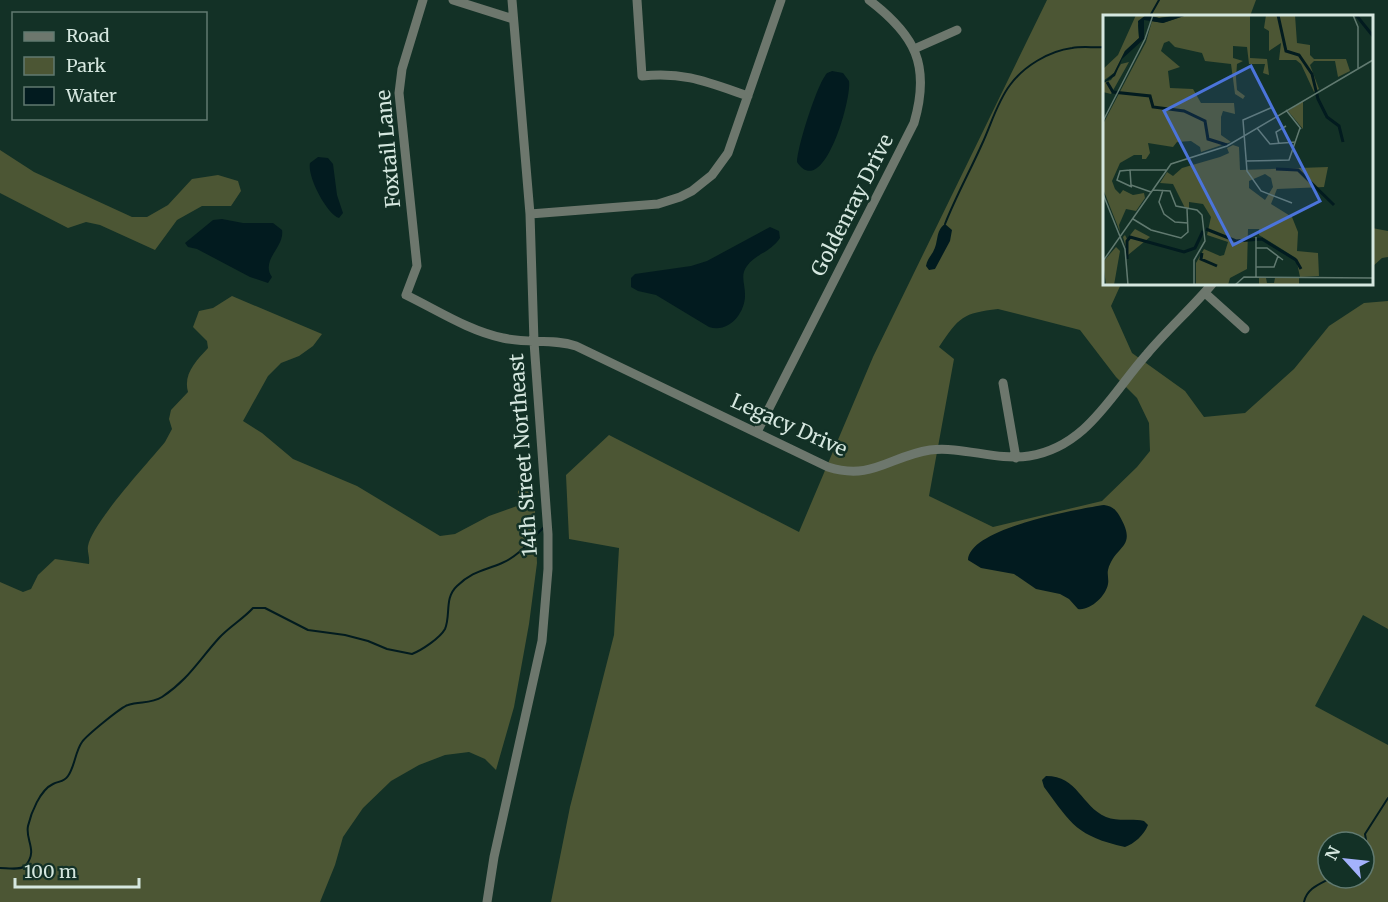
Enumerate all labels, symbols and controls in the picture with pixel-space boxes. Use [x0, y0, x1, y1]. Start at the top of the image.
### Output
legend [12, 12, 207, 120]
inset map [1103, 15, 1373, 285]
text: Road [66, 24, 110, 47]
text: Park [66, 54, 107, 77]
text: Water [65, 84, 117, 107]
street label: Foxtail Lane [370, 89, 405, 209]
street label: Goldenray Drive [805, 130, 898, 280]
street label: 14th Street Northeast [503, 353, 542, 557]
street label: Legacy Drive [727, 388, 851, 461]
north arrow [1316, 830, 1376, 890]
text: N [1321, 843, 1345, 863]
scale bar [15, 851, 140, 889]
text: 100 m [24, 860, 77, 883]

